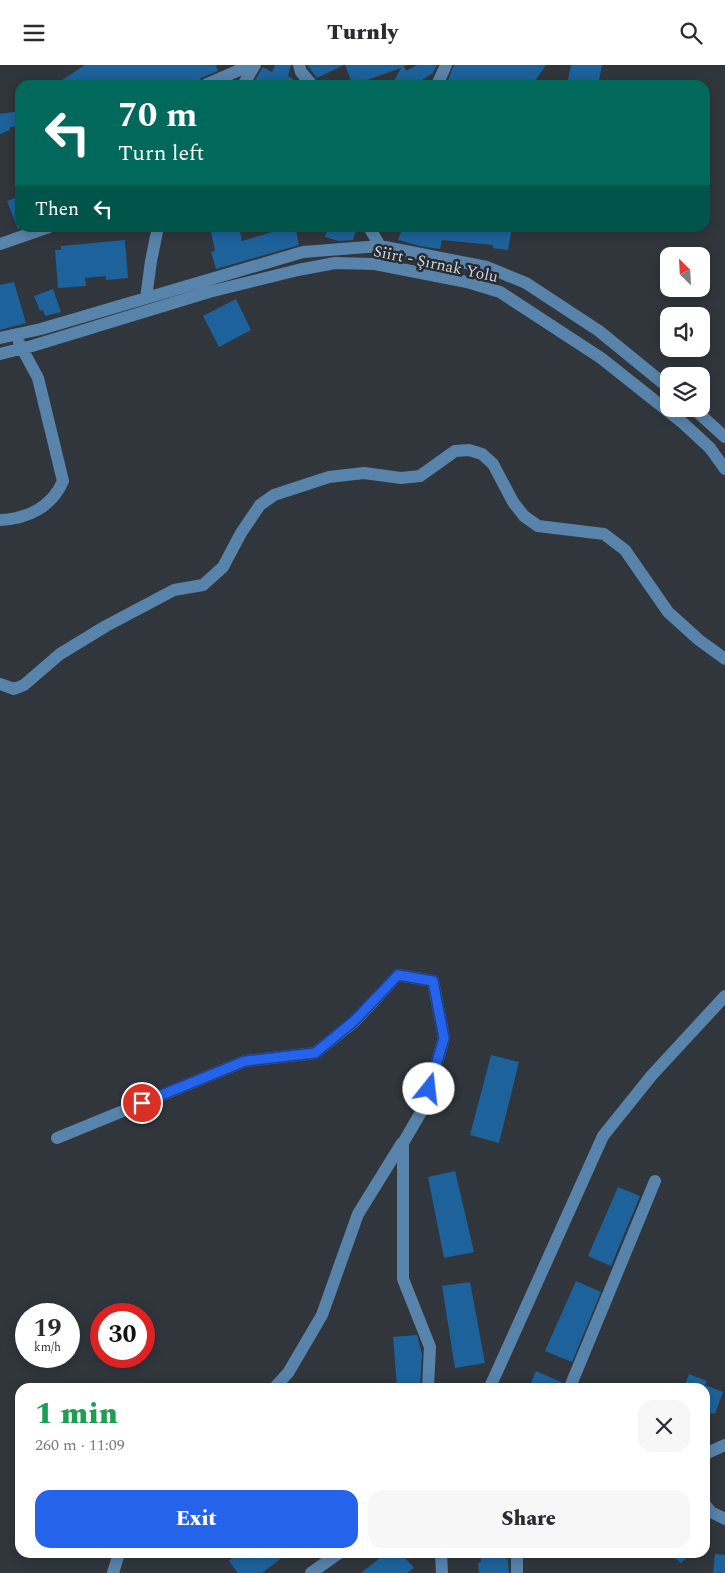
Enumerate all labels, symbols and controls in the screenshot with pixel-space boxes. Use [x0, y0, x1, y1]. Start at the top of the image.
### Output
text: Turnly [327, 16, 398, 49]
icon: menu [20, 19, 48, 47]
icon: search [677, 19, 705, 47]
text: 70 m [118, 89, 198, 142]
icon: left [35, 100, 100, 165]
text: Turn left [118, 137, 204, 170]
text: Then [35, 195, 79, 224]
icon: left [89, 195, 117, 223]
street label: Siirt - Şırnak Yolu [371, 239, 500, 289]
north arrow [660, 247, 710, 297]
map controls [660, 247, 710, 417]
button: sound [660, 307, 710, 357]
button: layers [660, 367, 710, 417]
position arrow [402, 1062, 454, 1114]
pin [121, 1082, 163, 1124]
icon: arrive [128, 1089, 156, 1117]
speed limit sign: 30 [90, 1303, 155, 1368]
text: 19 [33, 1310, 62, 1348]
text: km/h [34, 1338, 61, 1357]
text: 1 min [35, 1391, 118, 1437]
button: close [638, 1400, 690, 1452]
text: 260 m · 11:09 [35, 1433, 125, 1457]
button: Exit [35, 1490, 358, 1548]
button: Share [368, 1490, 690, 1548]

